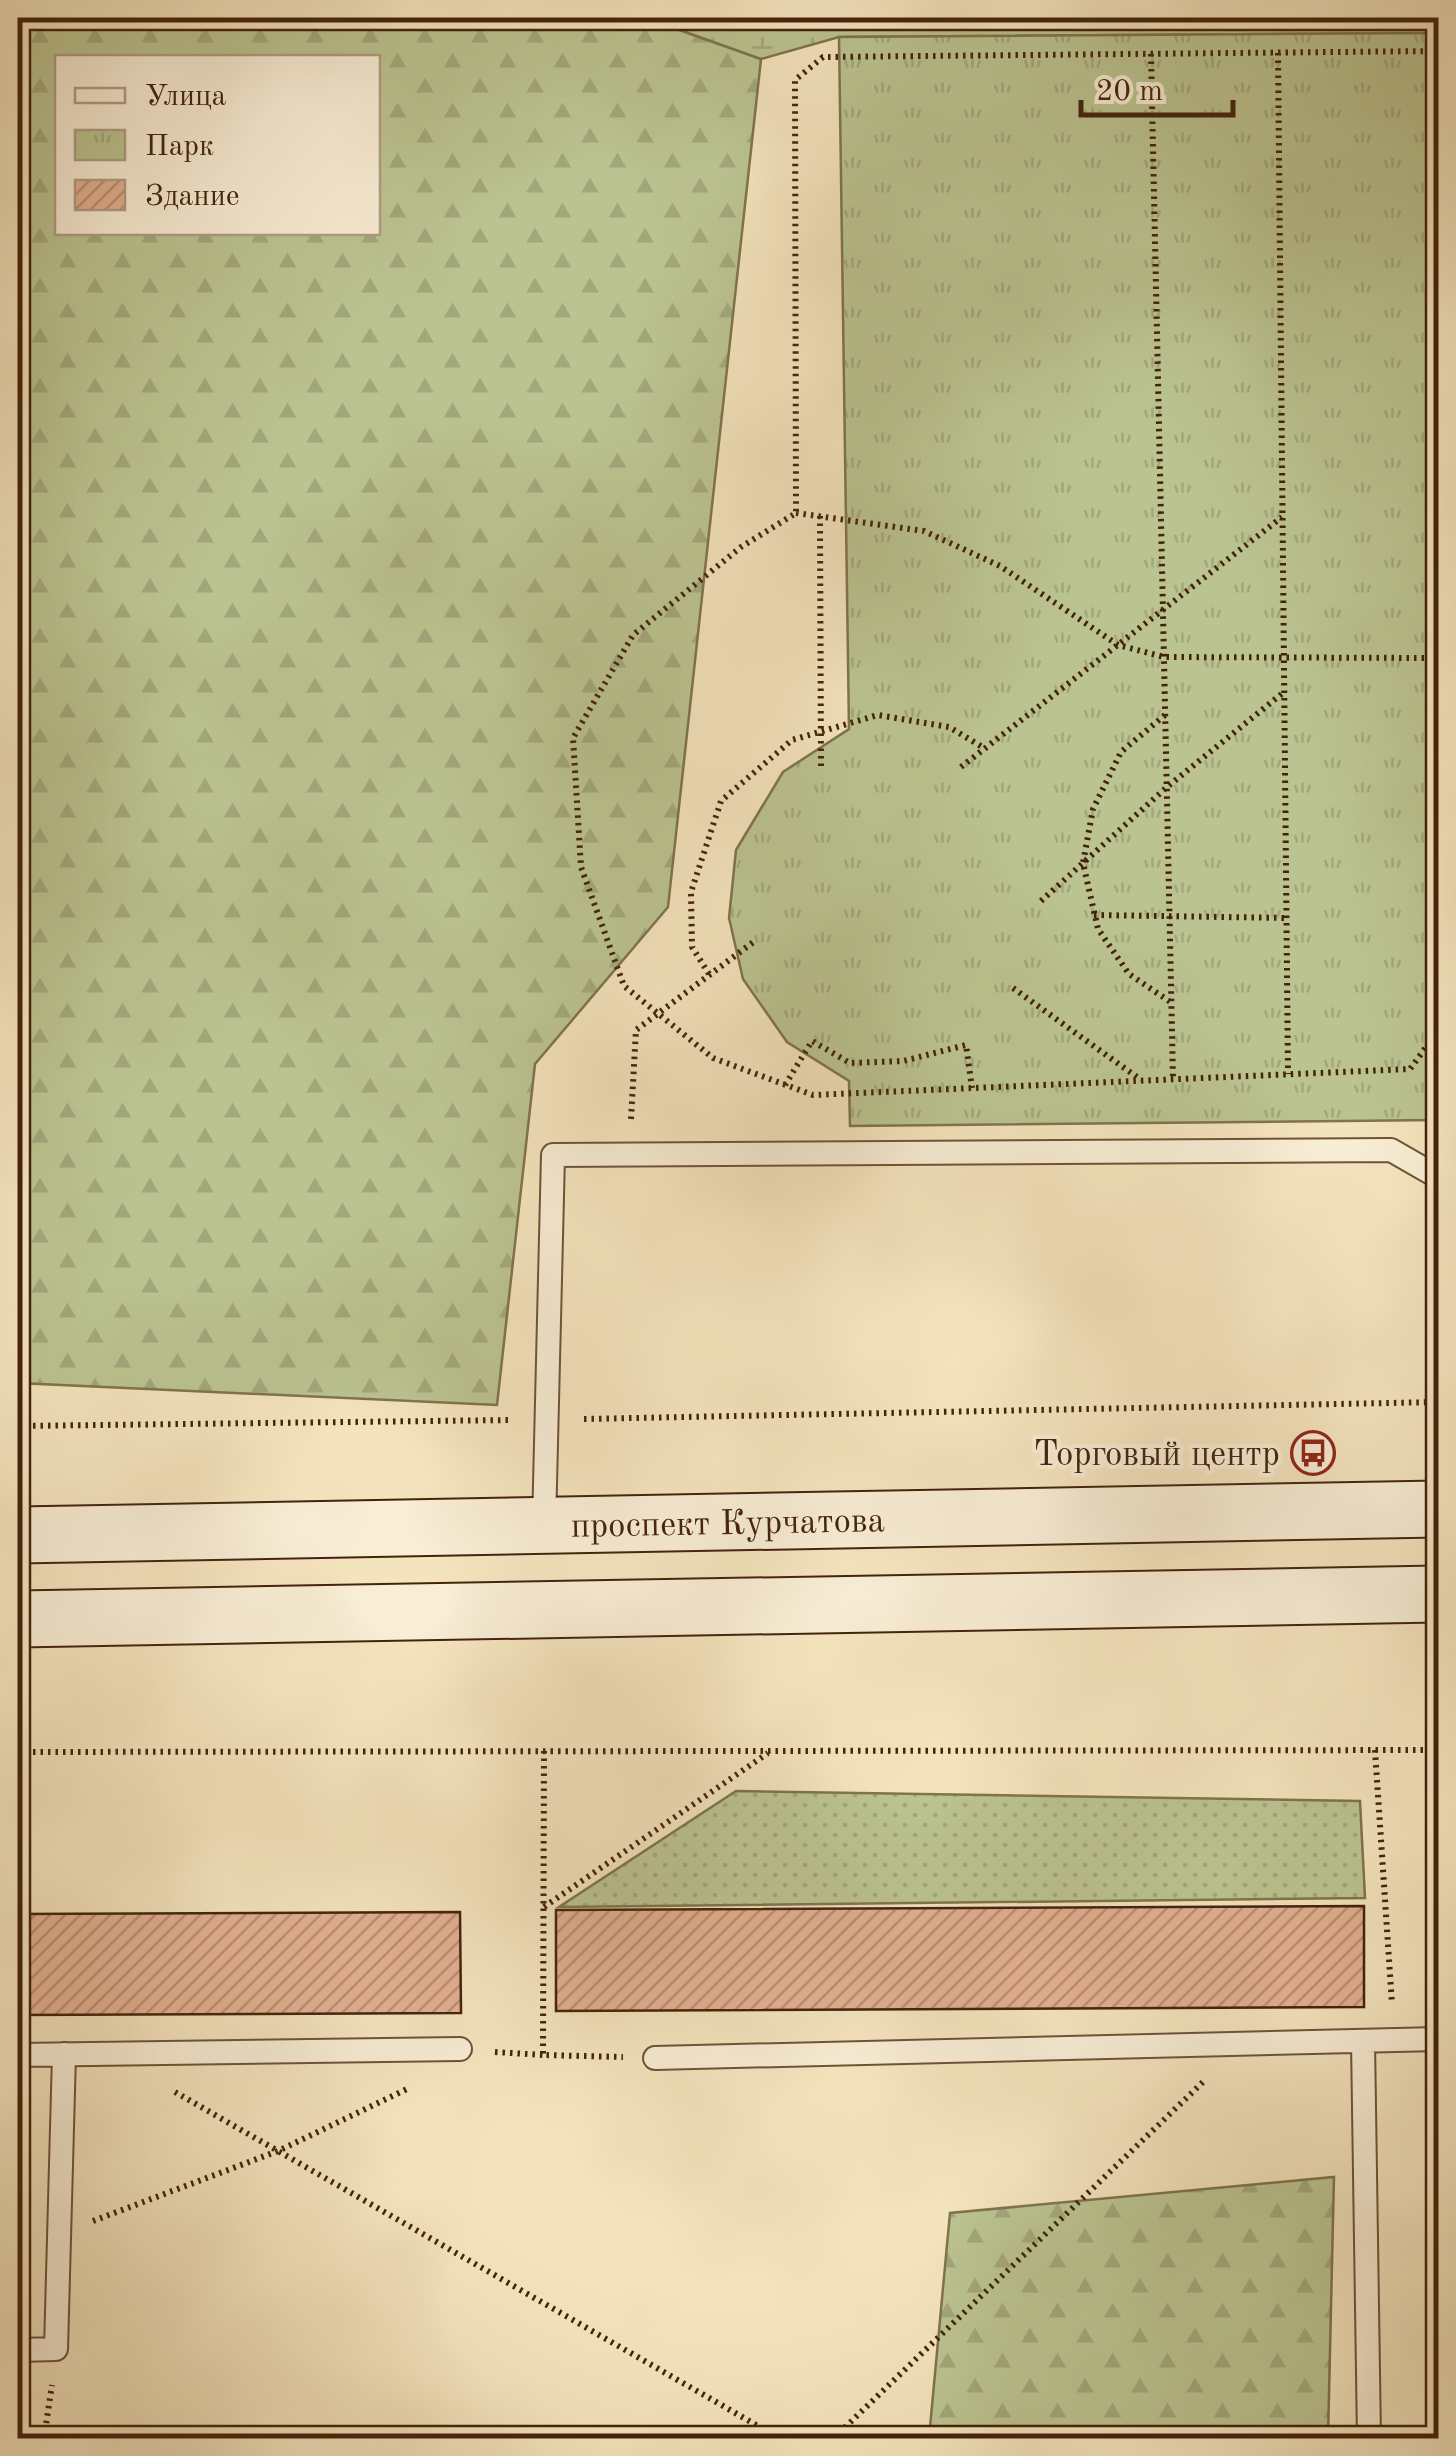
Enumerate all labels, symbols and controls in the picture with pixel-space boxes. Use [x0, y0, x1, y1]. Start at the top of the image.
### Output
legend [55, 55, 380, 235]
scale bar [1081, 55, 1234, 117]
text: 20 m [1096, 77, 1163, 107]
text: Улица [145, 82, 227, 112]
text: Парк [145, 132, 214, 162]
text: Здание [145, 182, 240, 212]
bus stop icon: Торговый центр [1290, 1430, 1336, 1476]
place label: Торговый центр [1033, 1438, 1280, 1473]
street label: проспект Курчатова [571, 1504, 885, 1545]

